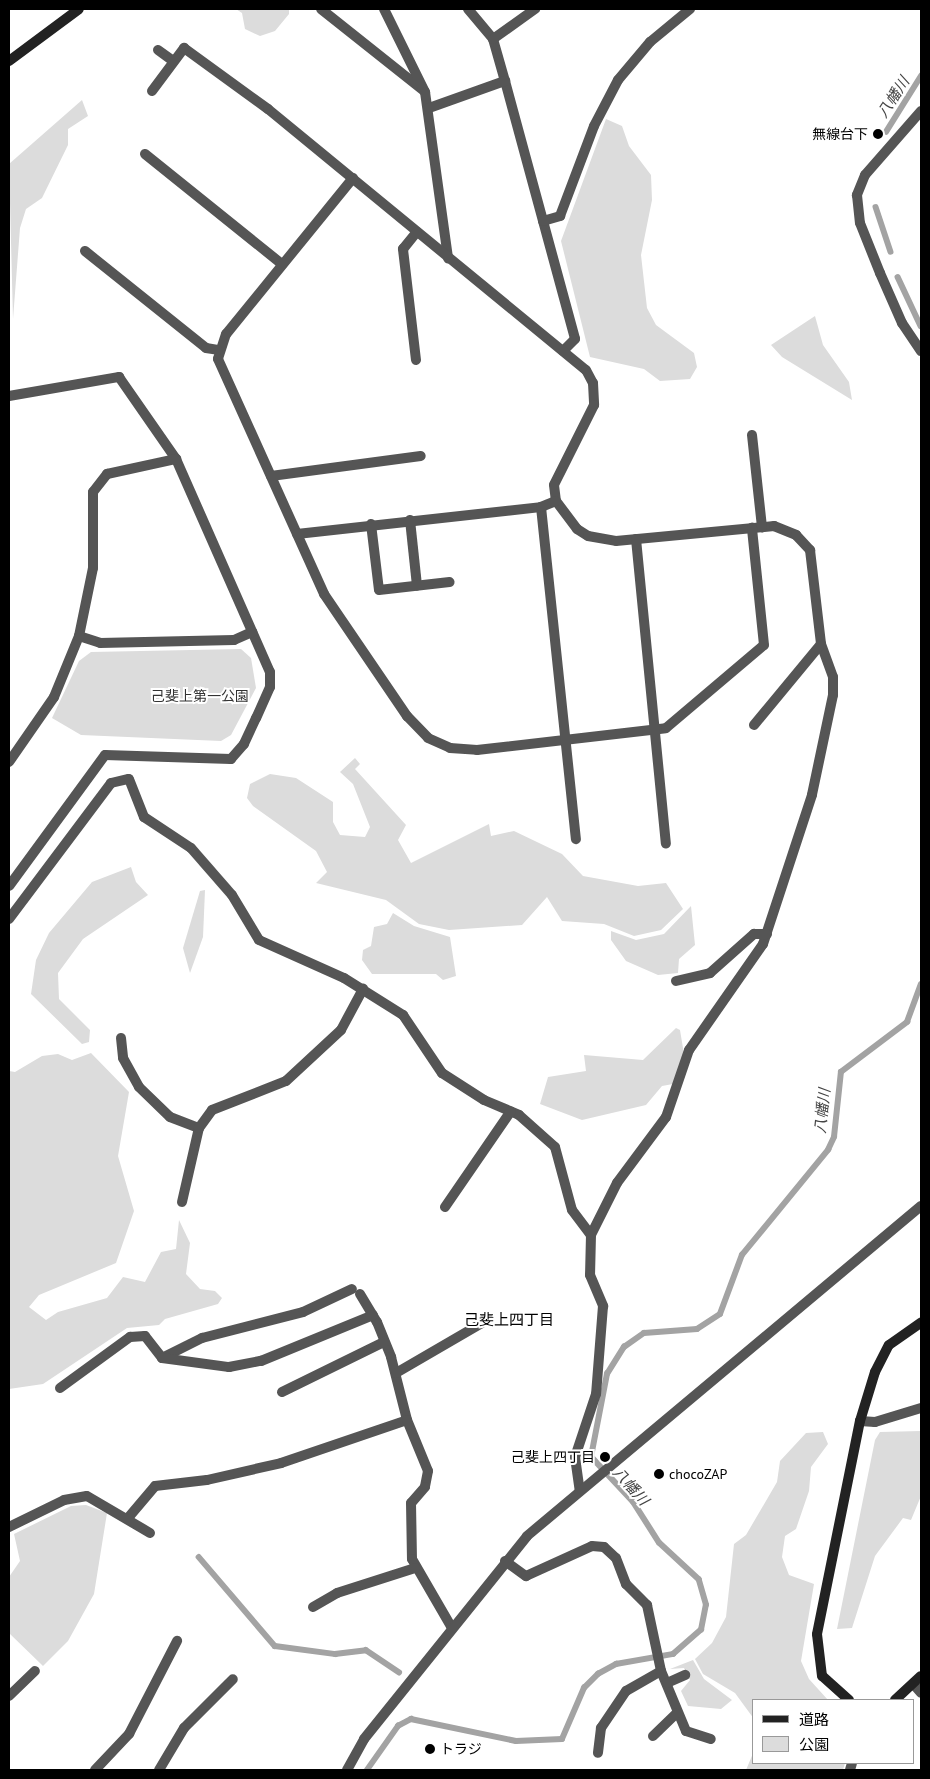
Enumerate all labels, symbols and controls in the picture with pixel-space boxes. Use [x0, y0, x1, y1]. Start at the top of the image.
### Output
water label: 八幡川 [873, 73, 913, 121]
place label: 無線台下 [812, 126, 868, 142]
marker: 無線台下 [872, 128, 884, 140]
park label: 己斐上第一公園 [151, 688, 249, 704]
water label: 八幡川 [811, 1088, 833, 1134]
district label: 己斐上四丁目 [464, 1311, 554, 1329]
place label: 己斐上四丁目 [511, 1449, 595, 1465]
marker: 己斐上四丁目 [599, 1451, 611, 1463]
water label: 八幡川 [609, 1463, 653, 1509]
place label: chocoZAP [669, 1466, 727, 1482]
marker: chocoZAP [653, 1468, 665, 1480]
legend [752, 1699, 915, 1764]
text: 道路 [799, 1710, 829, 1729]
text: 公園 [799, 1735, 829, 1754]
place label: トラジ [440, 1741, 482, 1757]
marker: トラジ [424, 1743, 436, 1755]

